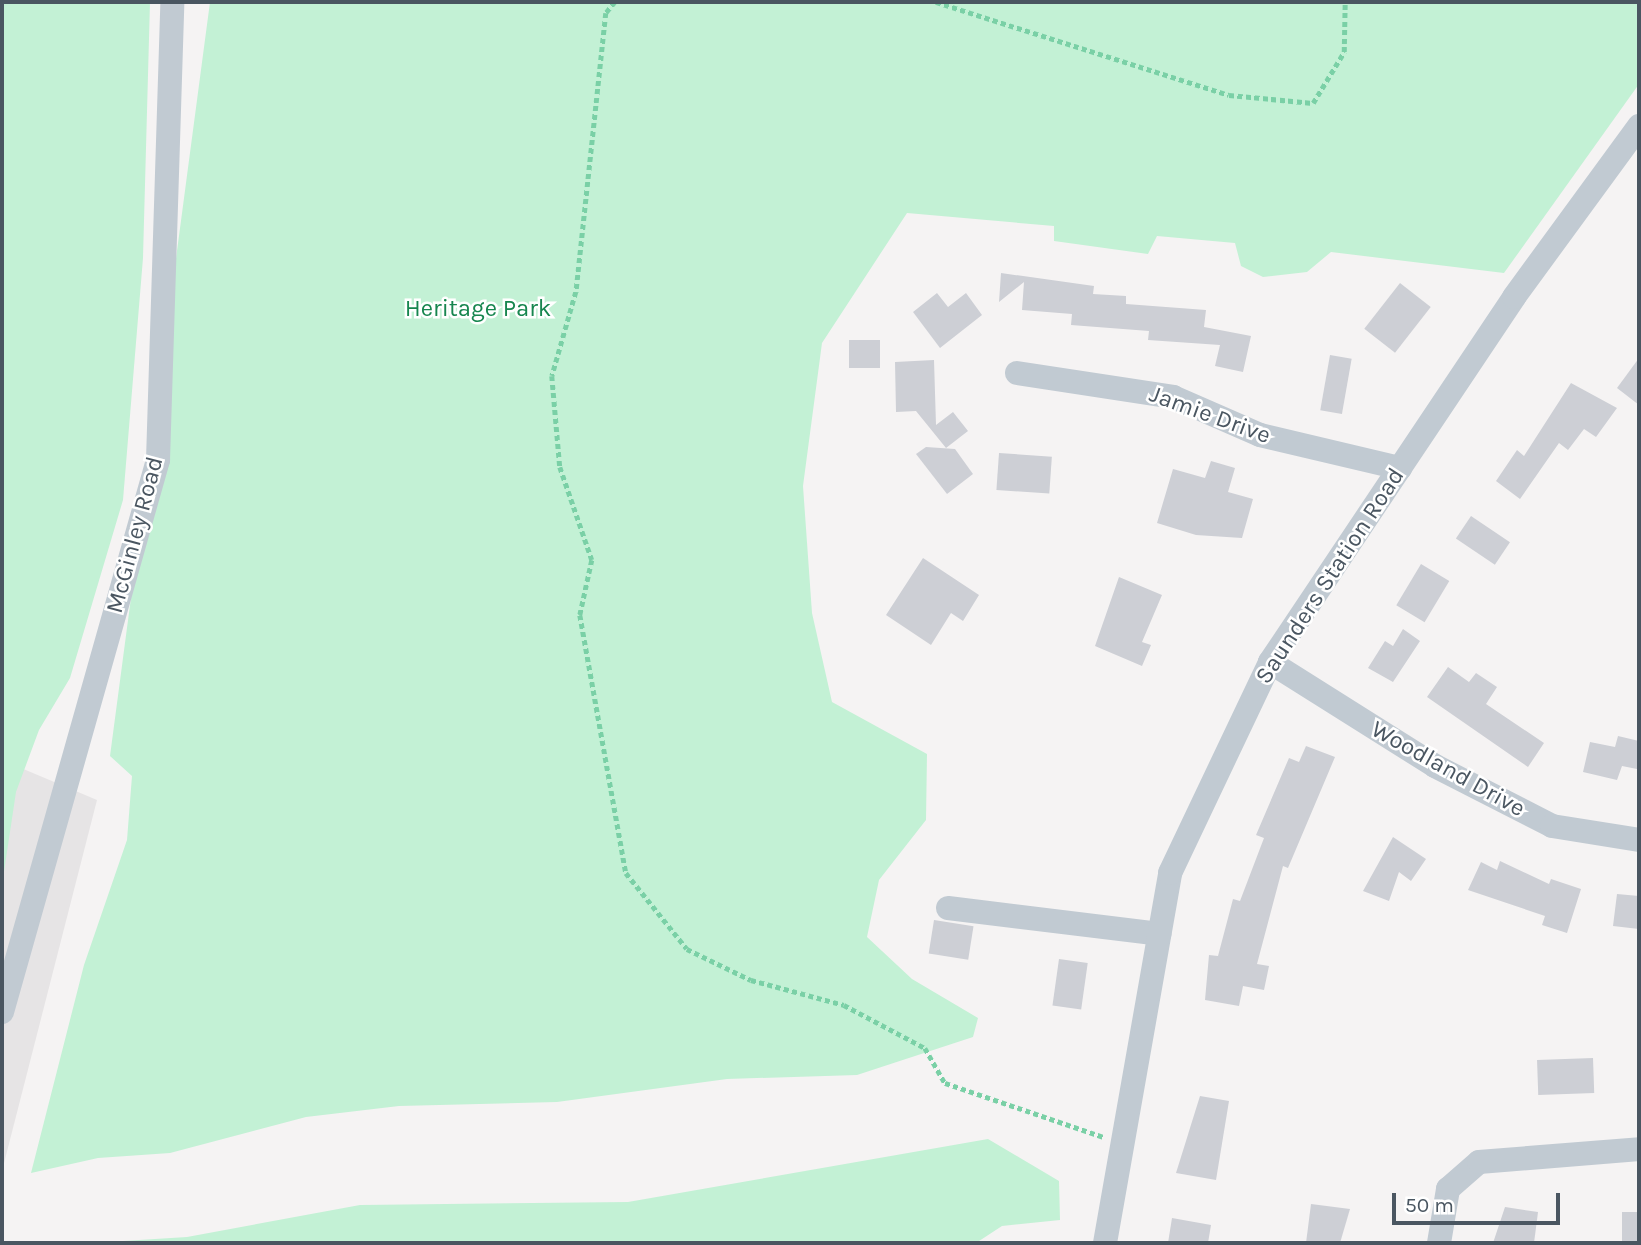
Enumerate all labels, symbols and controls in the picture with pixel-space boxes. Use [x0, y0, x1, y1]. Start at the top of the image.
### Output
park label: Heritage Park [405, 295, 551, 323]
street label: Jamie Drive [1146, 380, 1274, 450]
street label: McGinley Road [100, 454, 170, 616]
street label: Saunders Station Road [1249, 463, 1411, 689]
street label: Woodland Drive [1366, 715, 1530, 823]
scale bar [1396, 1178, 1564, 1222]
text: 50 m [1405, 1193, 1454, 1217]

